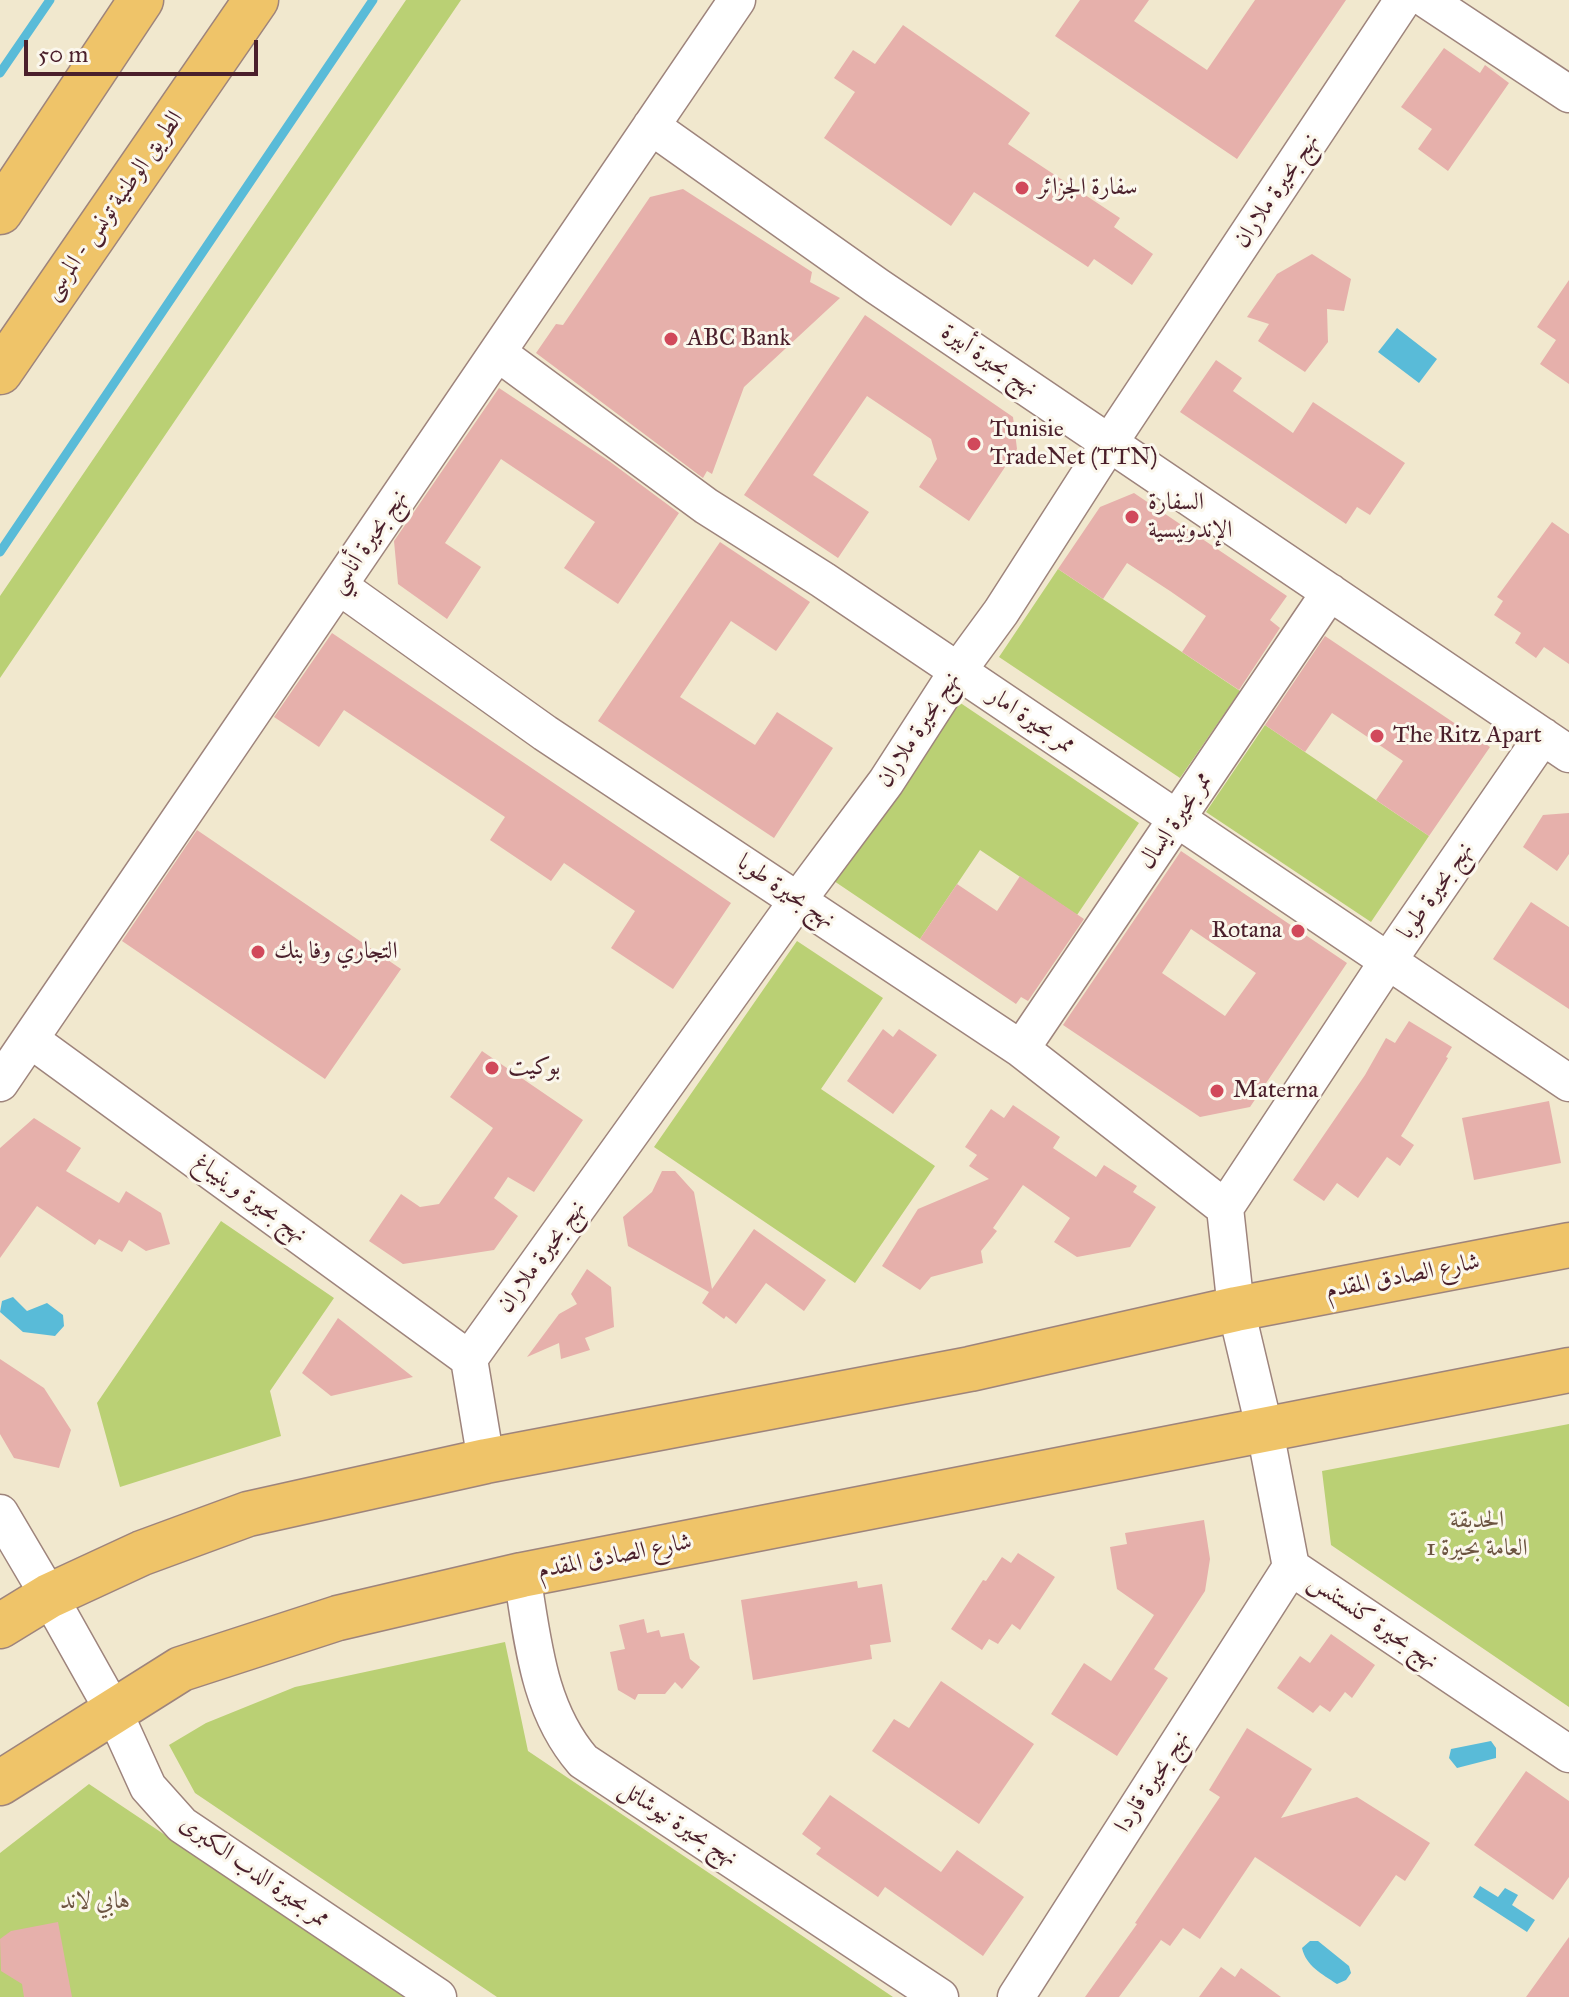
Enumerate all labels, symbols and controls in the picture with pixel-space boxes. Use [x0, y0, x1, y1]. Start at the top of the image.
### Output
scale bar [28, 24, 262, 74]
text: 50 m [38, 39, 88, 69]
street label: الطريق الوطنية تونس - المرسى [38, 106, 190, 306]
street label: نهج بحيرة ملاران [1228, 128, 1326, 254]
place label: سفارة الجزائر [1038, 174, 1138, 202]
marker: سفارة الجزائر [1013, 179, 1031, 197]
street label: نهج بحيرة أبيرة [935, 318, 1043, 404]
place label: ABC Bank [687, 325, 791, 353]
marker: ABC Bank [662, 330, 680, 348]
place label: Tunisie TradeNet (TTN) [990, 416, 1158, 472]
marker: Tunisie TradeNet (TTN) [965, 435, 983, 453]
street label: نهج بحيرة أناسي [324, 484, 414, 600]
place label: السفارة الإندونيسية [1148, 489, 1232, 545]
marker: السفارة الإندونيسية [1123, 508, 1141, 526]
street label: نهج بحيرة ملاران [871, 667, 967, 793]
street label: ممر بحيرة امار [982, 681, 1080, 761]
place label: The Ritz Apart [1393, 722, 1542, 750]
marker: The Ritz Apart [1368, 727, 1386, 745]
street label: ممر بحيرة ايسال [1133, 767, 1219, 875]
street label: نهج بحيرة طوبا [1392, 837, 1480, 945]
street label: نهج بحيرة طوبا [732, 849, 840, 935]
place label: Rotana [1211, 917, 1282, 945]
marker: Rotana [1289, 922, 1307, 940]
place label: التجاري وفا بنك [274, 938, 398, 966]
marker: التجاري وفا بنك [249, 943, 267, 961]
place label: بوكيت [508, 1054, 560, 1082]
marker: بوكيت [483, 1059, 501, 1077]
place label: Materna [1233, 1077, 1318, 1105]
marker: Materna [1208, 1082, 1226, 1100]
street label: نهج بحيرة وينيباغ [188, 1148, 312, 1250]
street label: نهج بحيرة ملاران [491, 1195, 593, 1319]
street label: شارع الصادق المقدم [1323, 1248, 1483, 1306]
park label: الحديقة العامة بحيرة 1 [1426, 1507, 1528, 1563]
street label: شارع الصادق المقدم [535, 1528, 695, 1586]
street label: نهج بحيرة كنستنس [1302, 1568, 1444, 1676]
street label: نهج بحيرة قاردا [1109, 1725, 1197, 1839]
street label: نهج بحيرة نيوشاتل [613, 1775, 743, 1873]
street label: ممر بحيرة الدب الكبرى [174, 1810, 334, 1934]
park label: هابي لاند [60, 1888, 130, 1916]

